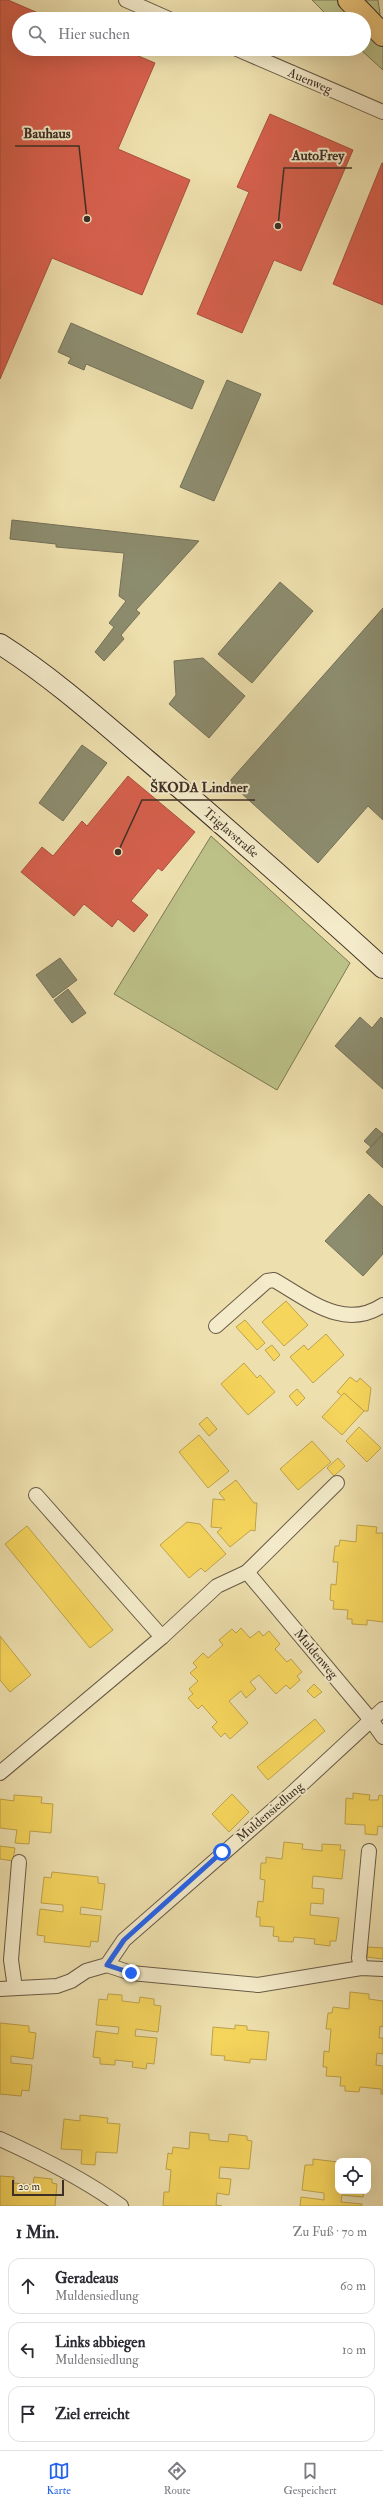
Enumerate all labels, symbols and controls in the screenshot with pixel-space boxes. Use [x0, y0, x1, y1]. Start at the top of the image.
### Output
search box [12, 12, 371, 56]
icon: search [26, 23, 48, 45]
text: Hier suchen [58, 25, 130, 44]
street label: Auenweg [284, 64, 335, 98]
callout: Bauhaus [15, 120, 79, 146]
text: Bauhaus [23, 125, 71, 142]
callout: AutoFrey [284, 142, 352, 168]
text: AutoFrey [291, 147, 345, 165]
callout: ŠKODA Lindner [142, 774, 255, 800]
text: ŠKODA Lindner [150, 778, 249, 796]
street label: Triglavstraße [200, 805, 262, 862]
street label: Muldenweg [290, 1626, 342, 1683]
street label: Muldensiedlung [233, 1778, 307, 1845]
route start [213, 1843, 231, 1861]
route end [122, 1964, 140, 1982]
map controls [335, 2158, 371, 2194]
button: locate [335, 2158, 371, 2194]
scale bar [12, 2178, 64, 2197]
text: 20 m [18, 2180, 40, 2193]
text: 1 Min. [16, 2222, 59, 2243]
text: Zu Fuß · 70 m [293, 2224, 367, 2240]
text: Geradeaus [55, 2269, 118, 2288]
icon: ahead [17, 2275, 39, 2297]
text: 60 m [340, 2278, 366, 2294]
text: Muldensiedlung [55, 2288, 139, 2304]
text: Links abbiegen [55, 2333, 145, 2352]
icon: left [17, 2339, 39, 2361]
text: 10 m [342, 2342, 366, 2358]
text: Muldensiedlung [55, 2352, 139, 2368]
icon: arrive [17, 2403, 39, 2425]
text: Ziel erreicht [55, 2405, 130, 2424]
tab: Karte [46, 2460, 71, 2497]
tab: Route [164, 2460, 191, 2497]
tab: Gespeichert [283, 2460, 337, 2497]

